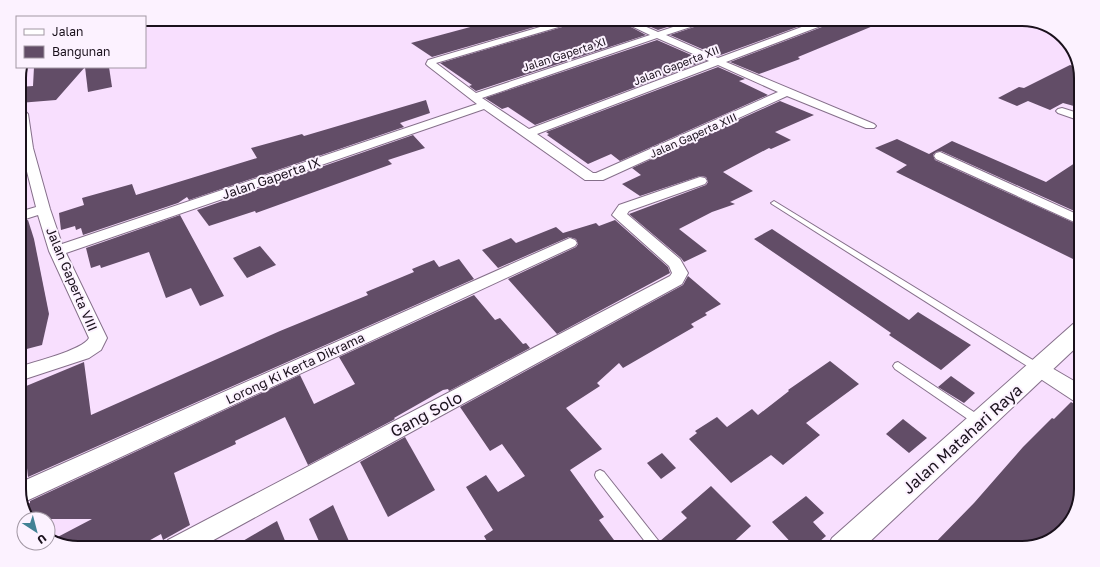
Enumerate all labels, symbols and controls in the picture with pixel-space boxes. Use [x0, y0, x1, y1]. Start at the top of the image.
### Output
legend [16, 16, 146, 68]
text: Jalan [52, 24, 83, 39]
street label: Jalan Gaperta XI [520, 34, 608, 74]
street label: Jalan Gaperta XII [631, 43, 721, 87]
text: Bangunan [52, 44, 110, 59]
street label: Jalan Gaperta XIII [647, 110, 739, 160]
street label: Jalan Gaperta IX [220, 154, 323, 202]
street label: Jalan Gaperta VIII [43, 225, 101, 333]
street label: Lorong Ki Kerta Dikrama [223, 329, 367, 407]
street label: Jalan Matahari Raya [898, 380, 1026, 498]
street label: Gang Solo [387, 387, 465, 441]
north arrow [16, 511, 56, 551]
text: U [35, 532, 49, 547]

